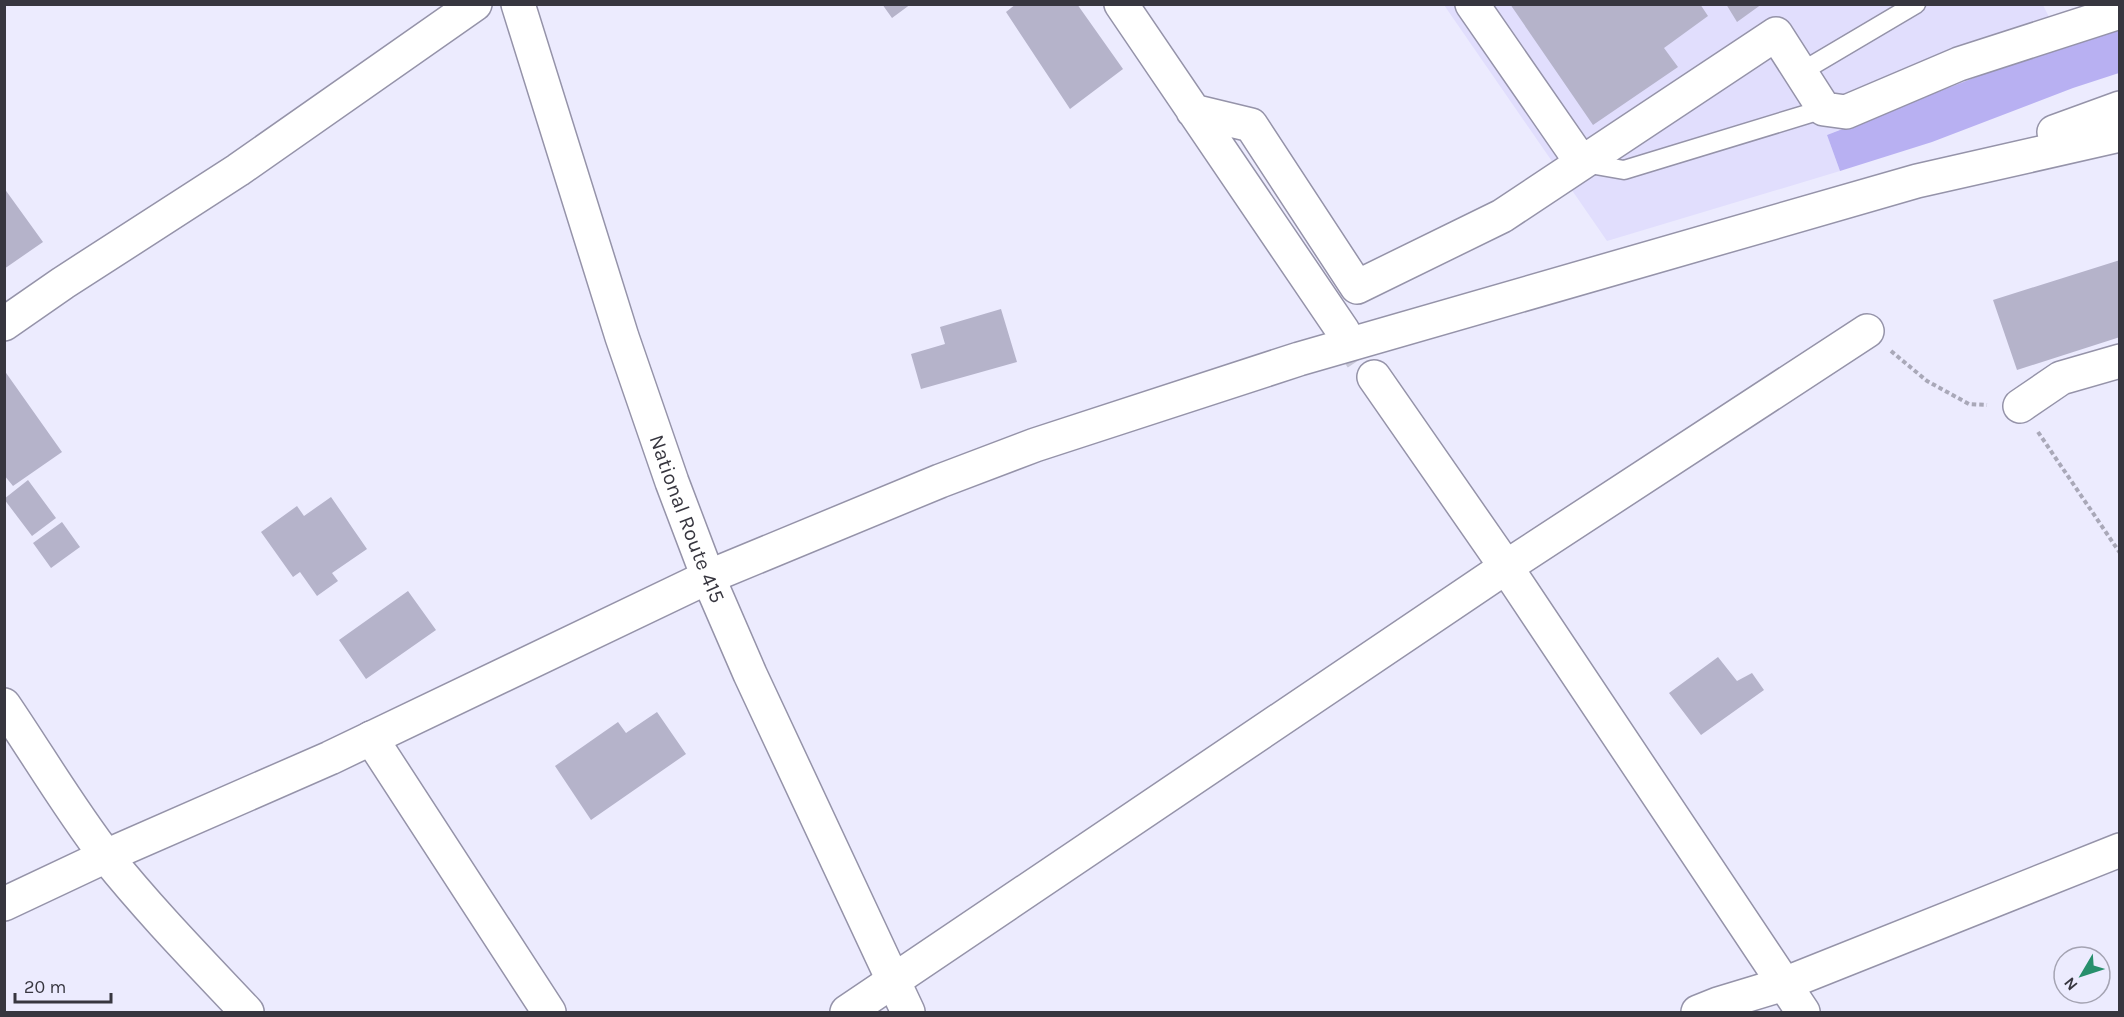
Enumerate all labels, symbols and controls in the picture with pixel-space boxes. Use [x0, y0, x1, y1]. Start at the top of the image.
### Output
street label: National Route 415 [645, 432, 730, 607]
north arrow [2052, 945, 2112, 1005]
scale bar [15, 966, 111, 1004]
text: N [2060, 974, 2082, 995]
text: 20 m [24, 976, 66, 998]

